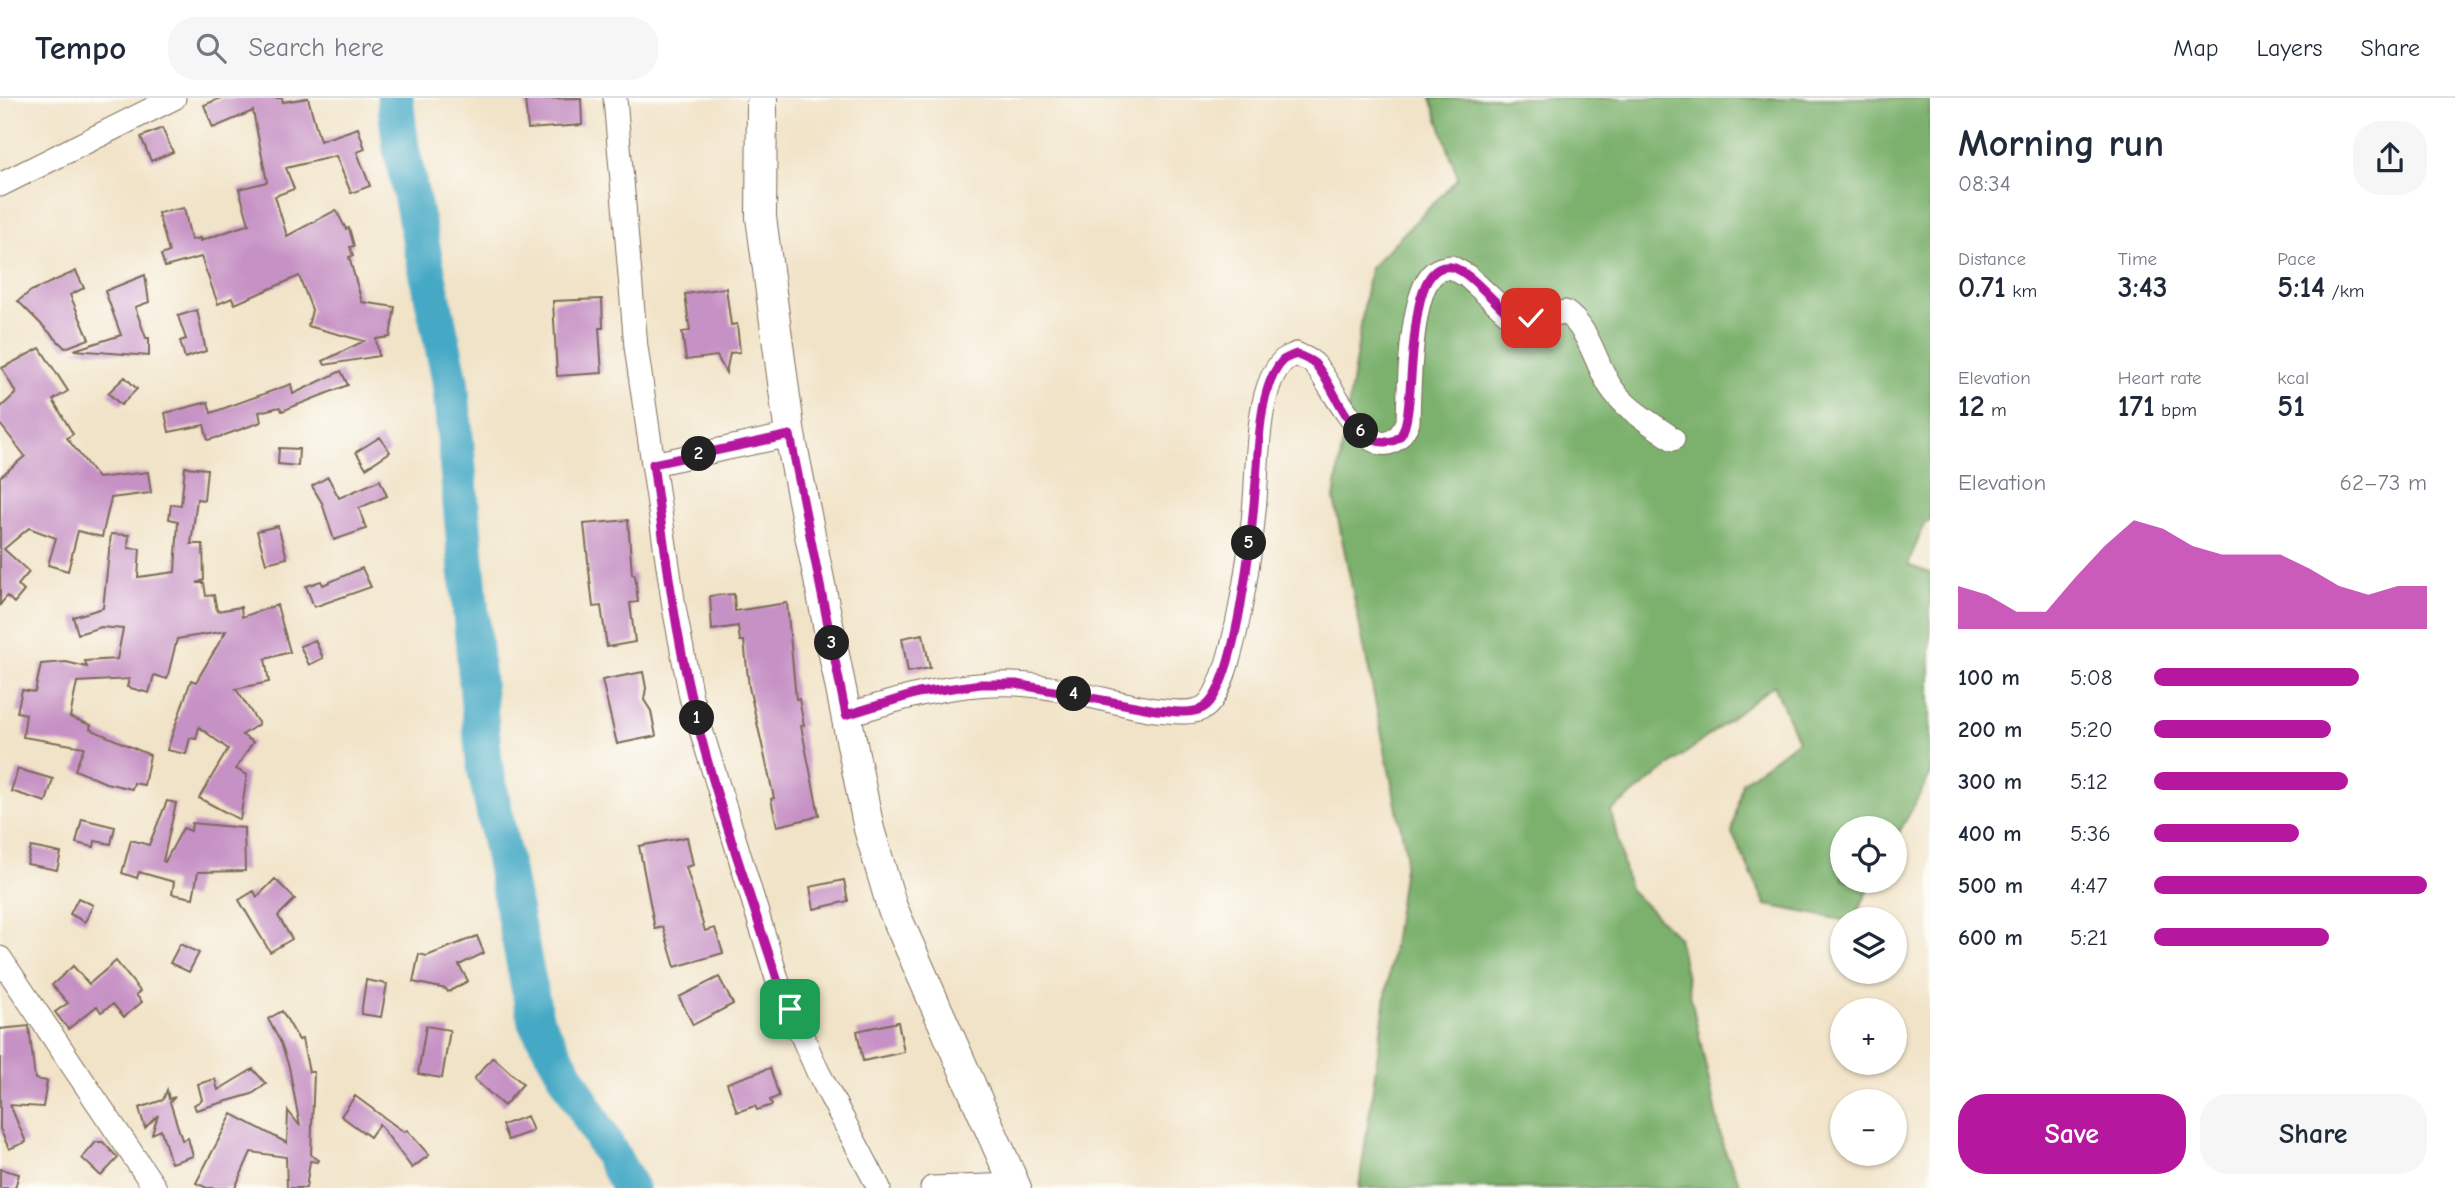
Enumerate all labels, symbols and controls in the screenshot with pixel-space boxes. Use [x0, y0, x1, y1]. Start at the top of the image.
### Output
search box [168, 17, 658, 80]
text: Tempo [35, 29, 126, 67]
icon: search [192, 29, 230, 67]
text: Search here [248, 33, 384, 63]
text: Map [2173, 34, 2219, 62]
text: Layers [2257, 34, 2322, 62]
text: Share [2360, 34, 2420, 62]
button: share [2353, 121, 2427, 195]
text: Morning run [1958, 122, 2164, 166]
text: 08:34 [1958, 170, 2011, 197]
text: Distance [1958, 248, 2026, 270]
text: Time [2118, 248, 2157, 270]
text: Pace [2277, 248, 2316, 270]
text: 0.71 [1958, 270, 2006, 305]
text: 3:43 [2118, 270, 2168, 305]
text: 5:14 [2277, 270, 2325, 305]
text: km [2006, 280, 2037, 302]
text: /km [2325, 280, 2365, 302]
pin [1501, 288, 1561, 348]
icon: check [1512, 299, 1550, 337]
text: Elevation [1958, 367, 2031, 389]
text: Heart rate [2118, 367, 2201, 389]
text: kcal [2277, 367, 2309, 389]
text: 12 [1958, 389, 1985, 424]
text: 171 [2118, 389, 2155, 424]
text: 51 [2277, 389, 2305, 424]
text: m [1985, 399, 2007, 421]
text: bpm [2155, 399, 2197, 421]
pin: 6 [1344, 414, 1378, 448]
text: 6 [1356, 419, 1365, 441]
pin: 2 [682, 436, 716, 472]
text: 2 [694, 442, 703, 464]
text: Elevation [1958, 469, 2046, 496]
text: 62–73 m [2339, 469, 2427, 496]
pin: 5 [1232, 526, 1266, 560]
text: 5 [1243, 531, 1254, 553]
pin: 3 [814, 626, 850, 660]
text: 3 [827, 631, 836, 653]
text: 100 m [1958, 664, 2020, 691]
text: 5:08 [2070, 664, 2112, 691]
pin: 4 [1056, 676, 1092, 712]
text: 4 [1069, 682, 1078, 704]
pin: 1 [680, 700, 714, 736]
text: 1 [693, 706, 700, 728]
text: 200 m [1958, 716, 2022, 743]
text: 5:20 [2070, 716, 2113, 743]
text: 300 m [1958, 768, 2022, 795]
text: 5:12 [2070, 768, 2108, 795]
map controls [1830, 816, 1907, 1166]
button: locate [1830, 816, 1907, 893]
text: 400 m [1958, 820, 2022, 847]
text: 5:36 [2070, 820, 2111, 847]
text: 500 m [1958, 872, 2023, 899]
text: 4:47 [2070, 872, 2107, 899]
button: layers [1830, 907, 1907, 984]
text: 600 m [1958, 924, 2023, 951]
text: 5:21 [2070, 924, 2108, 951]
pin [760, 979, 820, 1039]
icon: arrive [771, 990, 809, 1028]
button: + [1830, 998, 1907, 1075]
button: − [1830, 1089, 1907, 1166]
button: Save [1958, 1094, 2186, 1174]
button: Share [2200, 1094, 2427, 1174]

